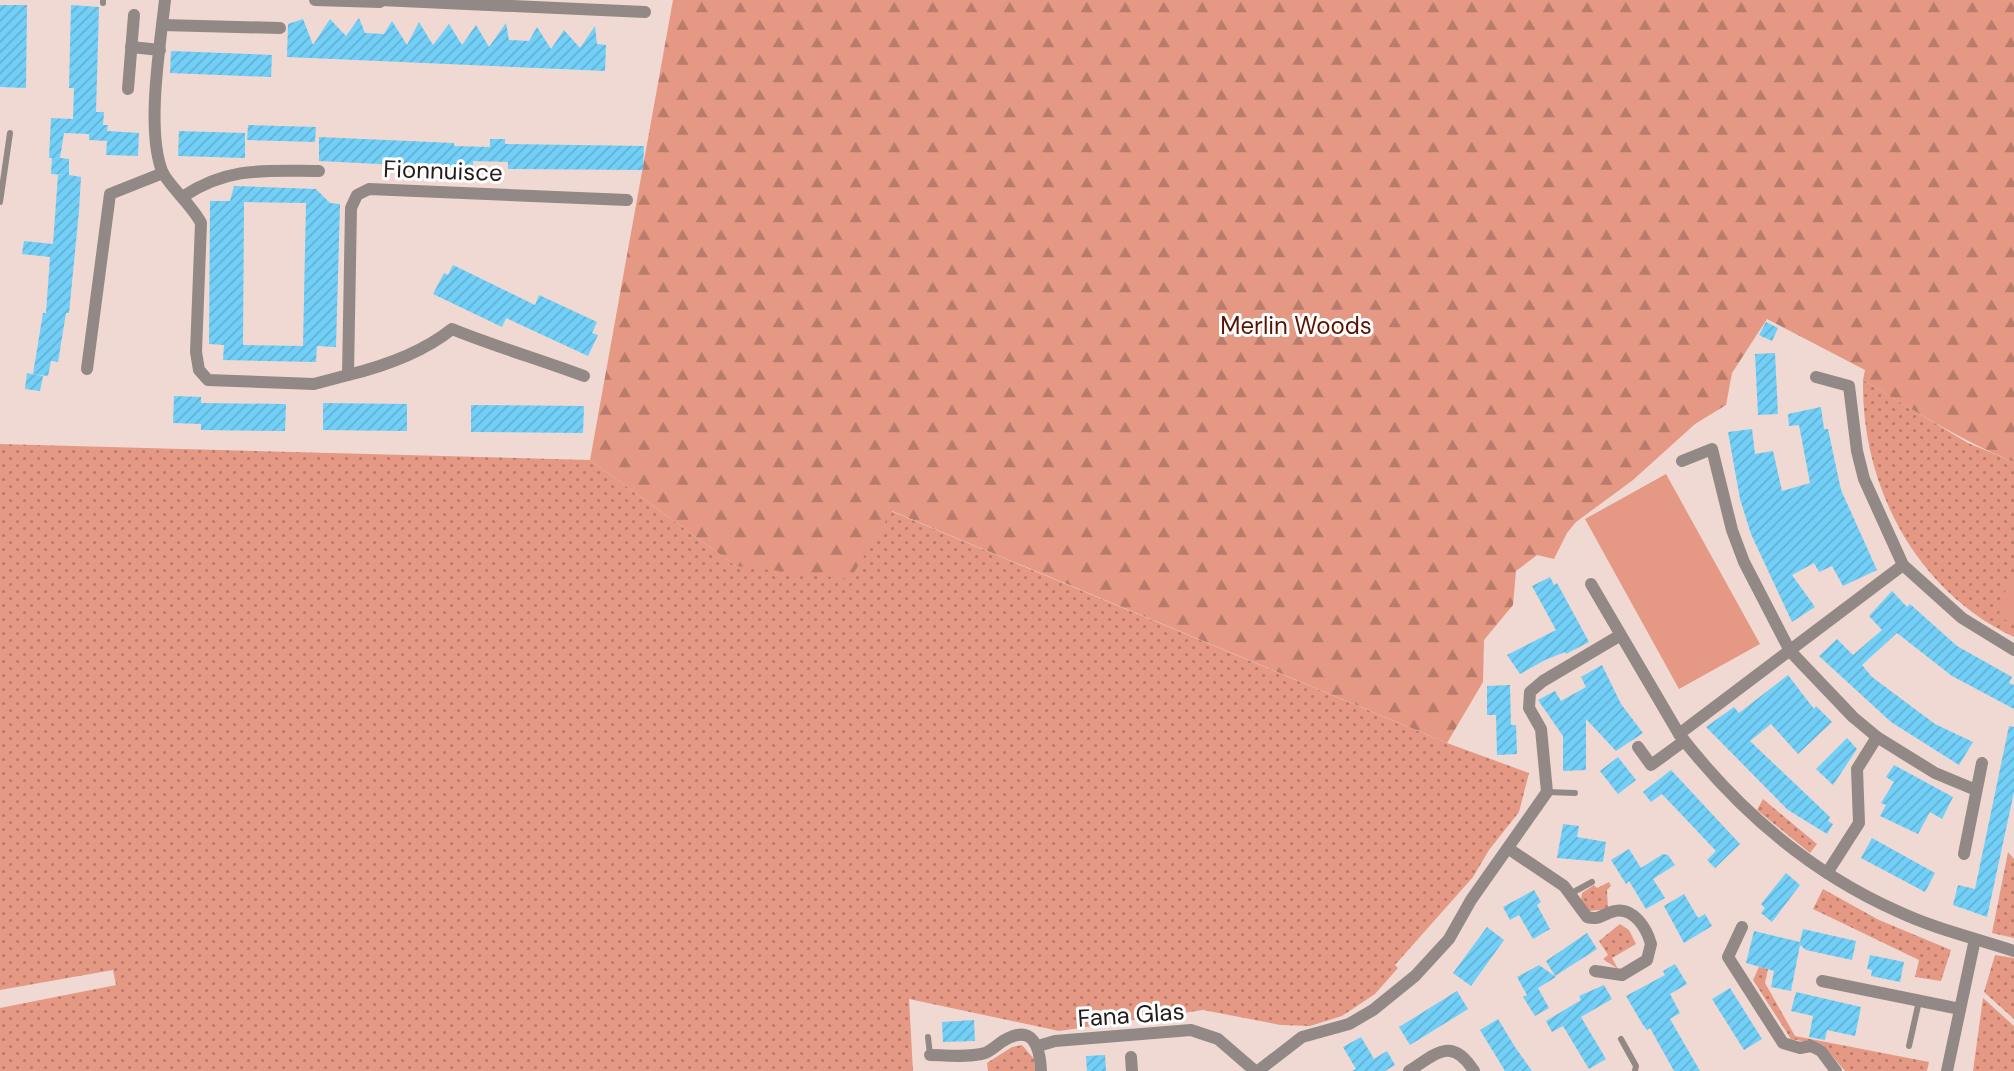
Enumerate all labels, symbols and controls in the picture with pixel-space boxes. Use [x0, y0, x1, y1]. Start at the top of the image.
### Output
street label: Fionnuisce [383, 153, 503, 188]
park label: Merlin Woods [1220, 310, 1372, 341]
street label: Fana Glas [1077, 995, 1185, 1034]

